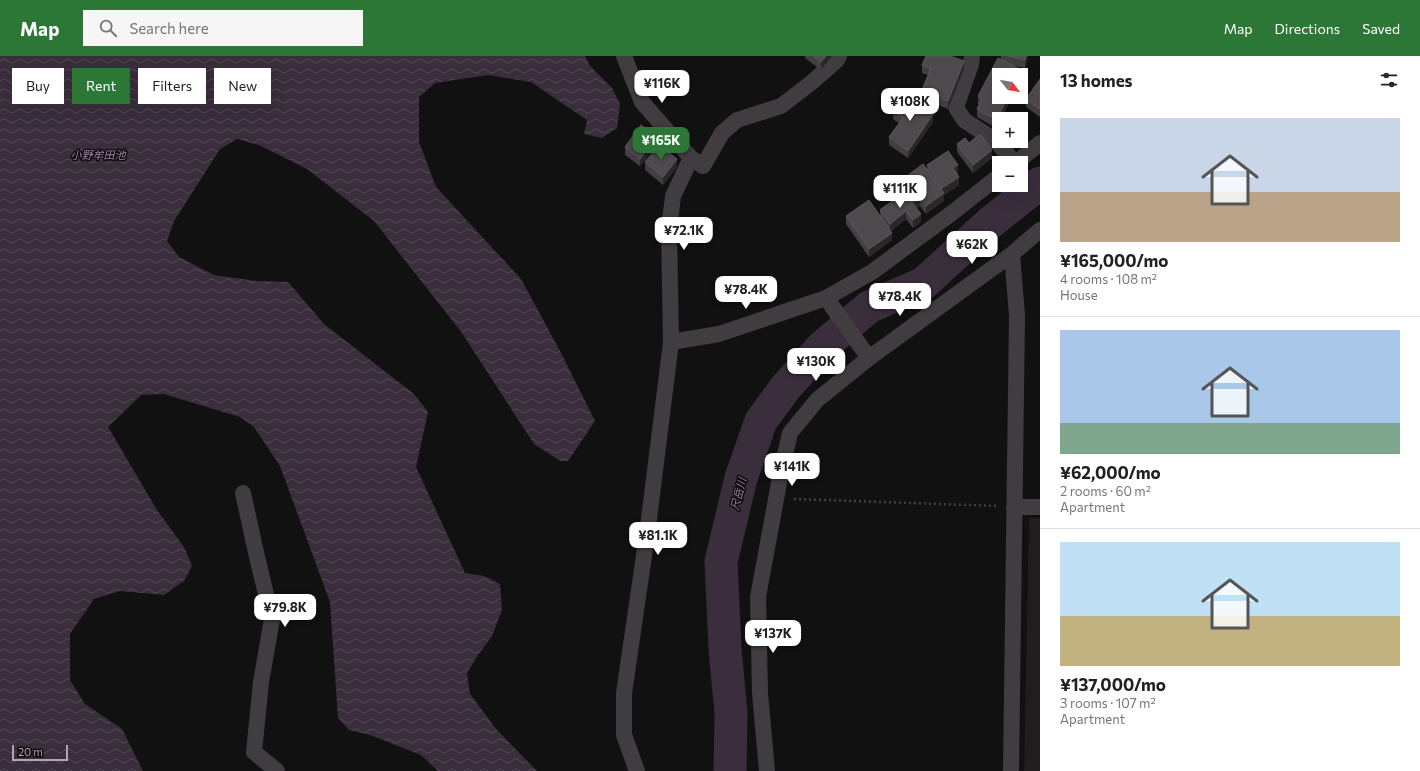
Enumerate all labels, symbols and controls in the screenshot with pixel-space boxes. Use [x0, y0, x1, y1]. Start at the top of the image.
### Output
search box [83, 10, 363, 46]
text: Map [20, 17, 59, 40]
icon: search [97, 17, 119, 39]
text: Search here [129, 19, 209, 37]
text: Map [1224, 20, 1253, 37]
text: Directions [1275, 20, 1340, 37]
text: Saved [1362, 20, 1400, 37]
chip: Buy [12, 68, 64, 104]
chip: Rent [72, 68, 130, 104]
chip: Filters [138, 68, 206, 104]
chip: New [214, 68, 271, 104]
north arrow [992, 68, 1028, 104]
map controls [992, 68, 1028, 192]
icon: filters [1378, 69, 1400, 91]
pin: ¥116K [634, 70, 690, 104]
text: 13 homes [1060, 70, 1133, 91]
text: ¥116K [643, 75, 681, 91]
pin: ¥108K [882, 88, 938, 122]
text: ¥108K [890, 93, 930, 109]
button: + [992, 112, 1028, 148]
pin: ¥165K [633, 127, 689, 161]
text: ¥165K [642, 132, 680, 148]
icon: home [1194, 144, 1266, 216]
water label: 小野牟田池 [71, 148, 126, 161]
button: − [992, 156, 1028, 192]
pin: ¥111K [872, 175, 928, 209]
text: ¥111K [882, 180, 918, 196]
pin: ¥72.1K [651, 217, 717, 251]
text: ¥72.1K [664, 222, 704, 238]
pin: ¥62K [948, 231, 996, 265]
text: ¥62K [956, 236, 988, 252]
text: ¥165,000/mo [1060, 250, 1168, 271]
text: 4 rooms · 108 m² [1060, 271, 1157, 287]
pin: ¥78.4K [713, 276, 779, 310]
text: ¥78.4K [724, 281, 768, 297]
pin: ¥78.4K [867, 283, 933, 317]
text: House [1060, 287, 1098, 303]
text: ¥78.4K [878, 288, 922, 304]
pin: ¥130K [788, 348, 844, 382]
text: ¥130K [796, 353, 836, 369]
icon: home [1194, 356, 1266, 428]
pin: ¥141K [764, 453, 820, 487]
text: ¥141K [774, 458, 810, 474]
text: ¥62,000/mo [1060, 462, 1161, 483]
water label: 尺岳川 [728, 475, 749, 512]
text: 2 rooms · 60 m² [1060, 483, 1151, 499]
text: Apartment [1060, 499, 1125, 515]
pin: ¥81.1K [625, 522, 691, 556]
text: ¥81.1K [638, 527, 678, 543]
icon: home [1194, 568, 1266, 640]
pin: ¥79.8K [252, 594, 318, 628]
text: ¥79.8K [263, 599, 307, 615]
pin: ¥137K [745, 620, 801, 654]
text: ¥137K [754, 625, 792, 641]
text: ¥137,000/mo [1060, 674, 1166, 695]
text: 3 rooms · 107 m² [1060, 695, 1156, 711]
text: Apartment [1060, 711, 1125, 727]
scale bar [12, 743, 68, 762]
text: 20 m [18, 745, 43, 758]

